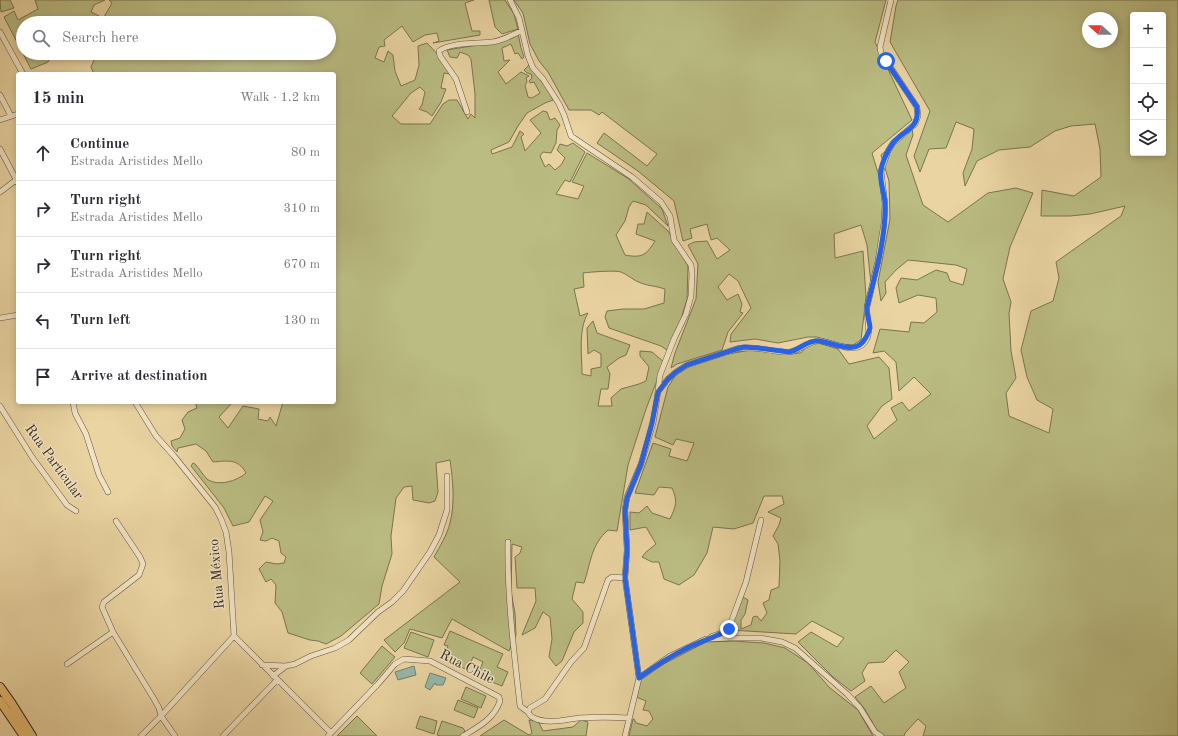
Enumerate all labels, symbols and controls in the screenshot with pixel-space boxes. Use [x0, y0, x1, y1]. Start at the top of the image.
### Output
north arrow [1082, 12, 1118, 48]
map controls [1130, 12, 1166, 156]
button: + [1130, 12, 1166, 48]
search box [16, 16, 336, 60]
icon: search [30, 27, 52, 49]
text: Search here [62, 31, 139, 46]
button: − [1130, 48, 1166, 84]
route start [877, 52, 895, 70]
button: locate [1130, 84, 1166, 120]
text: 15 min [32, 90, 85, 107]
text: Walk · 1.2 km [240, 91, 320, 104]
button: layers [1130, 120, 1166, 156]
text: Continue [70, 137, 129, 152]
icon: ahead [32, 142, 54, 164]
text: 80 m [291, 146, 320, 159]
text: Estrada Aristides Mello [70, 155, 203, 168]
text: Turn right [70, 193, 141, 208]
icon: right [32, 198, 54, 220]
text: 310 m [283, 202, 320, 215]
text: Estrada Aristides Mello [70, 211, 203, 224]
text: Turn right [70, 249, 141, 264]
icon: right [32, 254, 54, 276]
text: 670 m [283, 258, 320, 271]
text: Estrada Aristides Mello [70, 267, 203, 280]
icon: left [32, 310, 54, 332]
text: Turn left [70, 313, 130, 328]
text: 130 m [283, 314, 320, 327]
icon: arrive [32, 366, 54, 388]
text: Arrive at destination [70, 369, 208, 384]
street label: Rua Particular [22, 422, 86, 502]
street label: Rua México [207, 538, 227, 610]
route end [720, 620, 738, 638]
street label: Rua Chile [437, 647, 497, 687]

